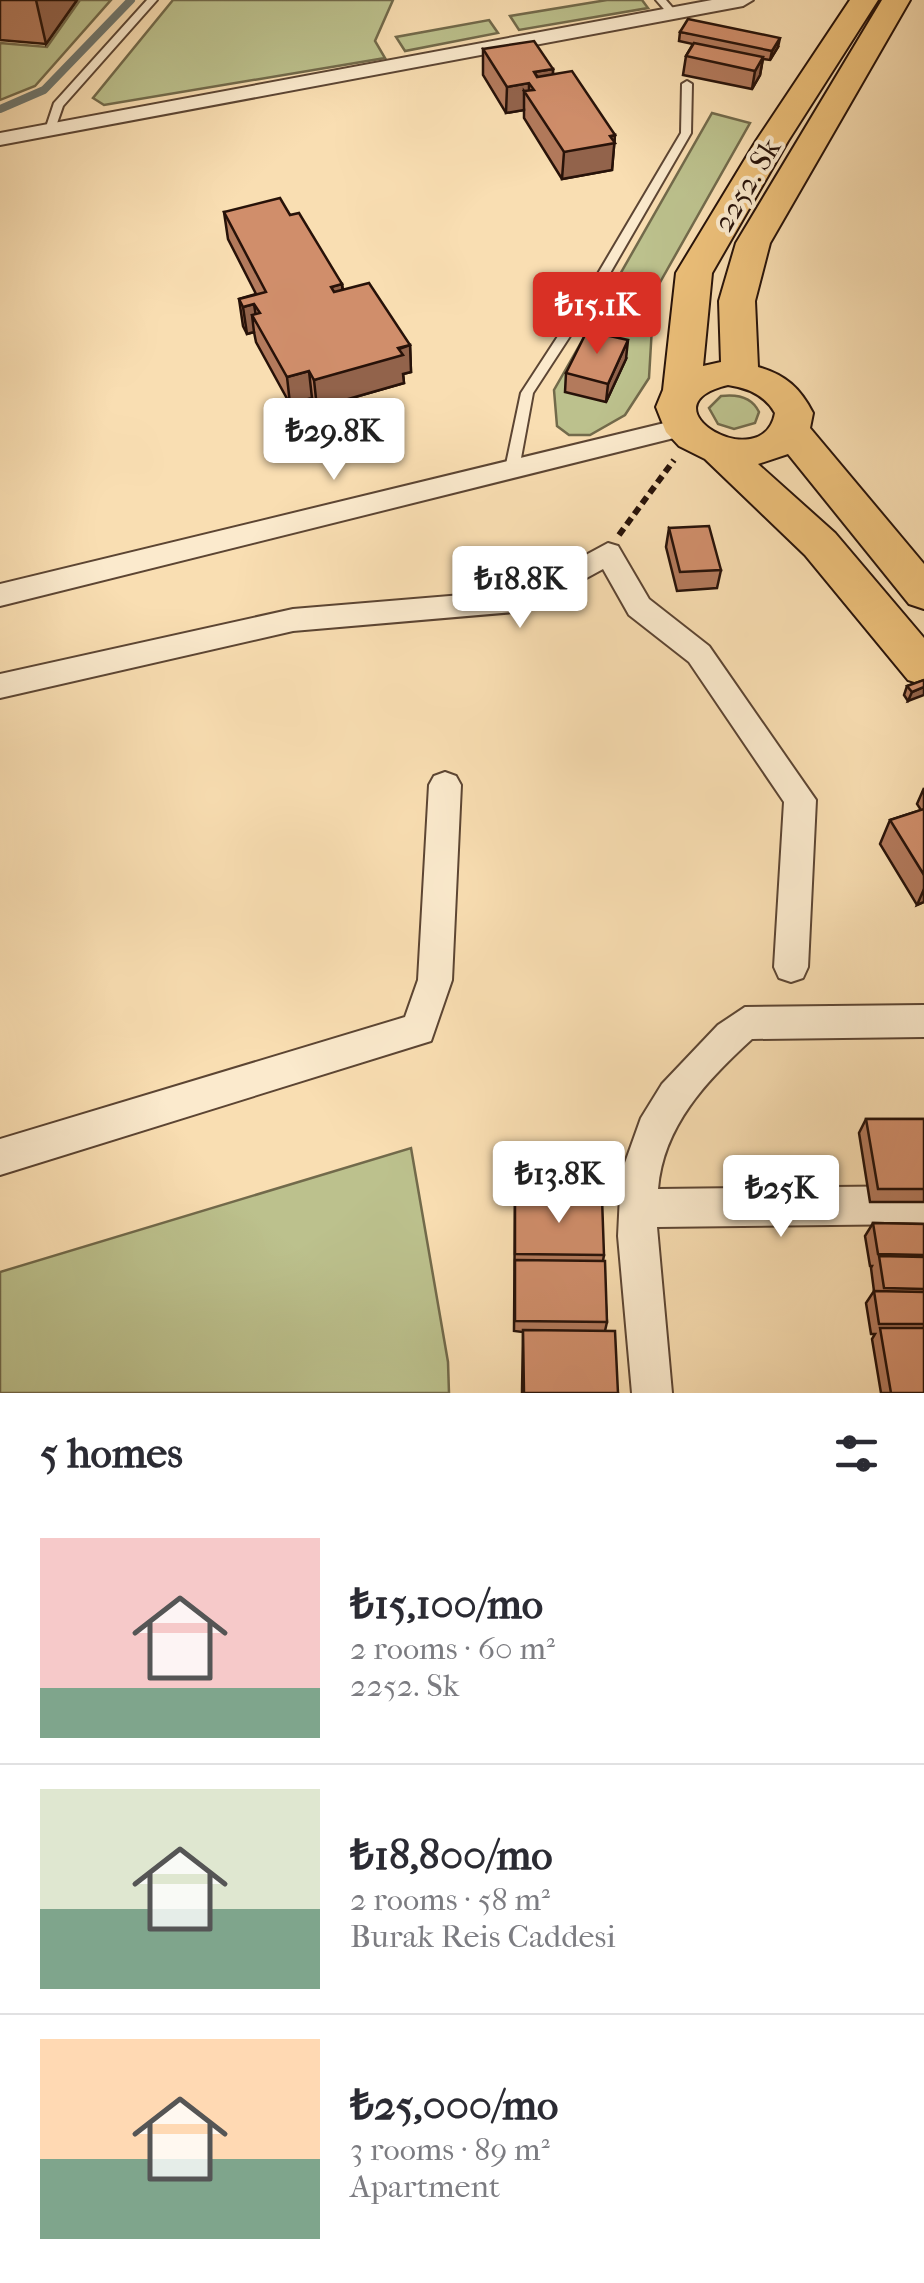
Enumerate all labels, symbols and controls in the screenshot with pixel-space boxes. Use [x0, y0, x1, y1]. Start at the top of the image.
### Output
street label: 2252. Sk [706, 132, 789, 238]
pin: ₺15.1K [516, 272, 678, 357]
text: ₺15.1K [555, 286, 639, 323]
pin: ₺29.8K [253, 398, 415, 483]
text: ₺29.8K [285, 412, 383, 449]
pin: ₺18.8K [439, 546, 601, 631]
text: ₺18.8K [474, 560, 566, 597]
pin: ₺13.8K [478, 1141, 640, 1226]
text: ₺13.8K [515, 1155, 603, 1192]
pin: ₺25K [722, 1155, 840, 1240]
text: ₺25K [745, 1169, 817, 1206]
icon: filters [829, 1426, 884, 1481]
text: 5 homes [40, 1429, 183, 1478]
icon: home [120, 1578, 240, 1698]
text: ₺15,100/mo [350, 1580, 543, 1629]
text: 2 rooms · 60 m² [350, 1630, 555, 1667]
text: 2252. Sk [350, 1667, 459, 1704]
icon: home [120, 1829, 240, 1949]
text: ₺18,800/mo [350, 1831, 553, 1880]
text: 2 rooms · 58 m² [350, 1881, 550, 1918]
text: Burak Reis Caddesi [350, 1918, 616, 1955]
icon: home [120, 2079, 240, 2199]
text: ₺25,000/mo [350, 2081, 558, 2130]
text: 3 rooms · 89 m² [350, 2131, 550, 2168]
text: Apartment [350, 2168, 500, 2205]

